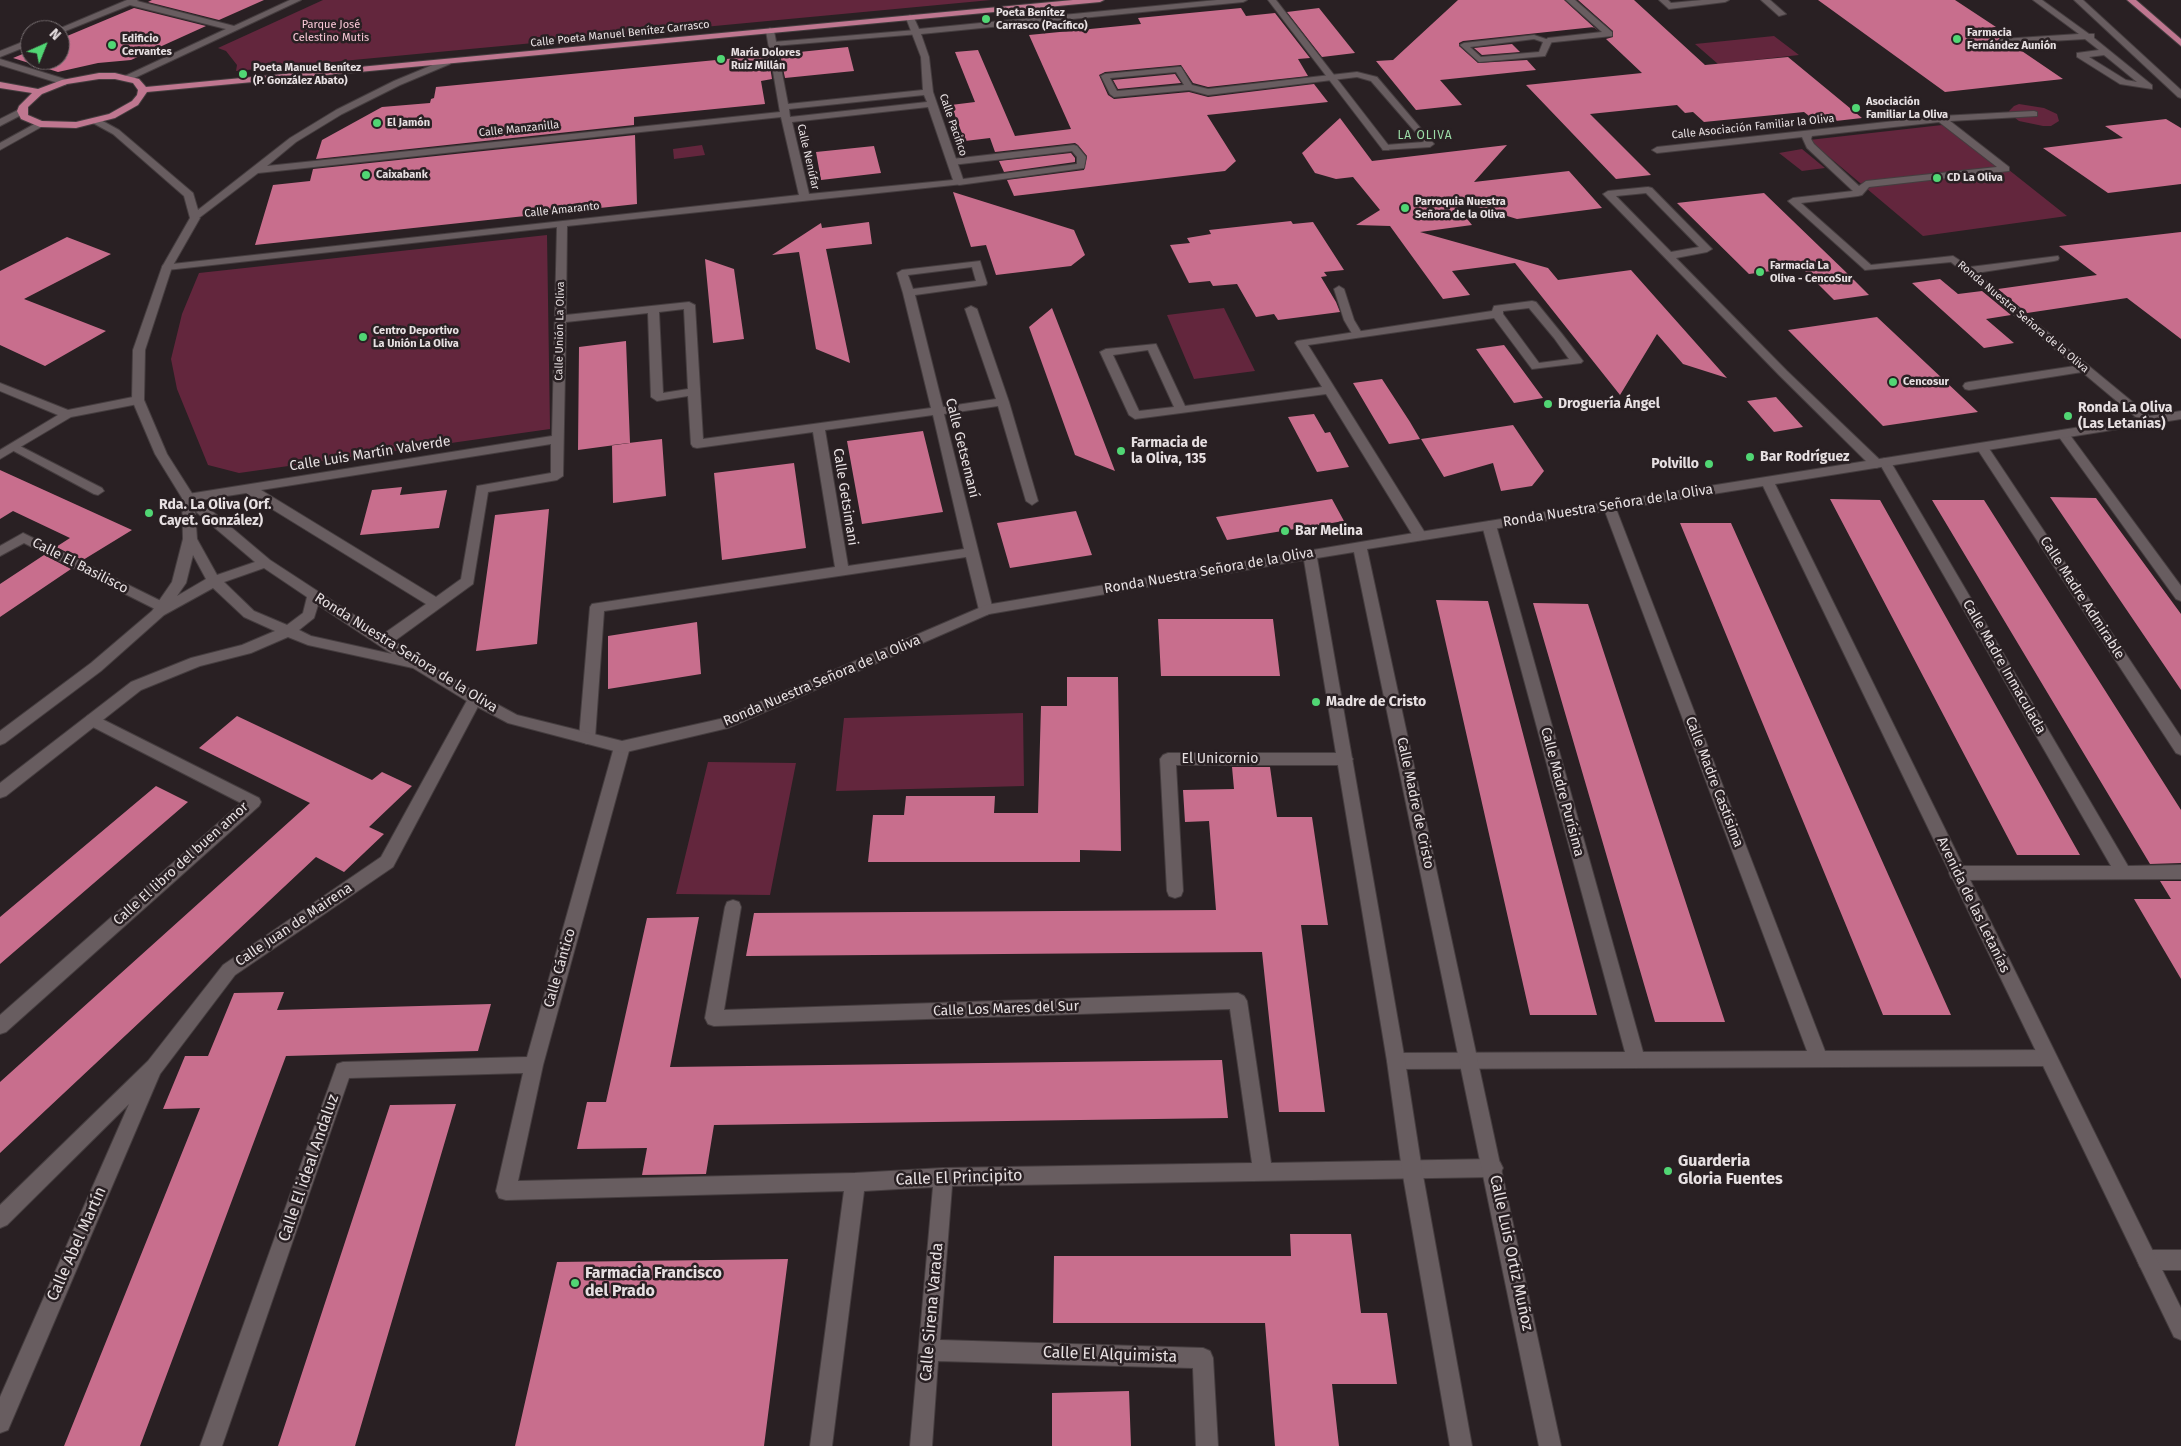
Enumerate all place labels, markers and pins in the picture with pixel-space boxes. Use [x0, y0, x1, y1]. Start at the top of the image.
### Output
place label: Poeta Benítez Carrasco (Pacífico) [996, 6, 1088, 32]
marker: Poeta Benítez Carrasco (Pacífico) [980, 13, 992, 25]
place label: Farmacia Fernández Aunión [1967, 26, 2056, 52]
place label: Edificio Cervantes [122, 32, 172, 58]
marker: Farmacia Fernández Aunión [1951, 33, 1963, 45]
marker: Edificio Cervantes [106, 39, 118, 51]
place label: María Dolores Ruiz Millán [731, 46, 801, 72]
marker: María Dolores Ruiz Millán [715, 53, 727, 65]
place label: Poeta Manuel Benítez (P. González Abato) [253, 61, 361, 87]
marker: Poeta Manuel Benítez (P. González Abato) [237, 68, 249, 80]
place label: Asociación Familiar La Oliva [1866, 95, 1948, 121]
marker: Asociación Familiar La Oliva [1850, 102, 1862, 114]
place label: El Jamón [387, 116, 430, 130]
marker: El Jamón [371, 117, 383, 129]
place label: Caixabank [376, 168, 428, 182]
marker: Caixabank [360, 169, 372, 181]
place label: CD La Oliva [1947, 171, 2003, 185]
marker: CD La Oliva [1931, 172, 1943, 184]
place label: Parroquia Nuestra Señora de la Oliva [1415, 195, 1506, 221]
marker: Parroquia Nuestra Señora de la Oliva [1399, 202, 1411, 214]
place label: Farmacia La Oliva - CencoSur [1770, 259, 1852, 285]
marker: Farmacia La Oliva - CencoSur [1754, 266, 1766, 278]
place label: Centro Deportivo La Unión La Oliva [373, 324, 459, 350]
marker: Centro Deportivo La Unión La Oliva [357, 331, 369, 343]
place label: Cencosur [1903, 375, 1949, 389]
marker: Cencosur [1887, 376, 1899, 388]
place label: Droguería Ángel [1558, 396, 1660, 412]
marker: Droguería Ángel [1542, 398, 1554, 410]
place label: Ronda La Oliva (Las Letanías) [2078, 400, 2172, 432]
marker: Ronda La Oliva (Las Letanías) [2062, 410, 2074, 422]
place label: Farmacia de la Oliva, 135 [1131, 435, 1208, 468]
marker: Farmacia de la Oliva, 135 [1115, 445, 1127, 457]
place label: Bar Rodríguez [1760, 449, 1849, 465]
marker: Bar Rodríguez [1744, 451, 1756, 463]
place label: Polvillo [1651, 456, 1699, 472]
marker: Polvillo [1703, 458, 1715, 470]
place label: Rda. La Oliva (Orf. Cayet. González) [159, 497, 271, 530]
marker: Rda. La Oliva (Orf. Cayet. González) [143, 507, 155, 519]
place label: Bar Melina [1295, 523, 1363, 539]
marker: Bar Melina [1279, 525, 1291, 537]
place label: Madre de Cristo [1326, 694, 1426, 710]
marker: Madre de Cristo [1310, 696, 1322, 708]
place label: Guarderia Gloria Fuentes [1678, 1152, 1783, 1190]
marker: Guarderia Gloria Fuentes [1662, 1165, 1674, 1177]
place label: Farmacia Francisco del Prado [585, 1264, 722, 1302]
marker: Farmacia Francisco del Prado [569, 1277, 581, 1289]

